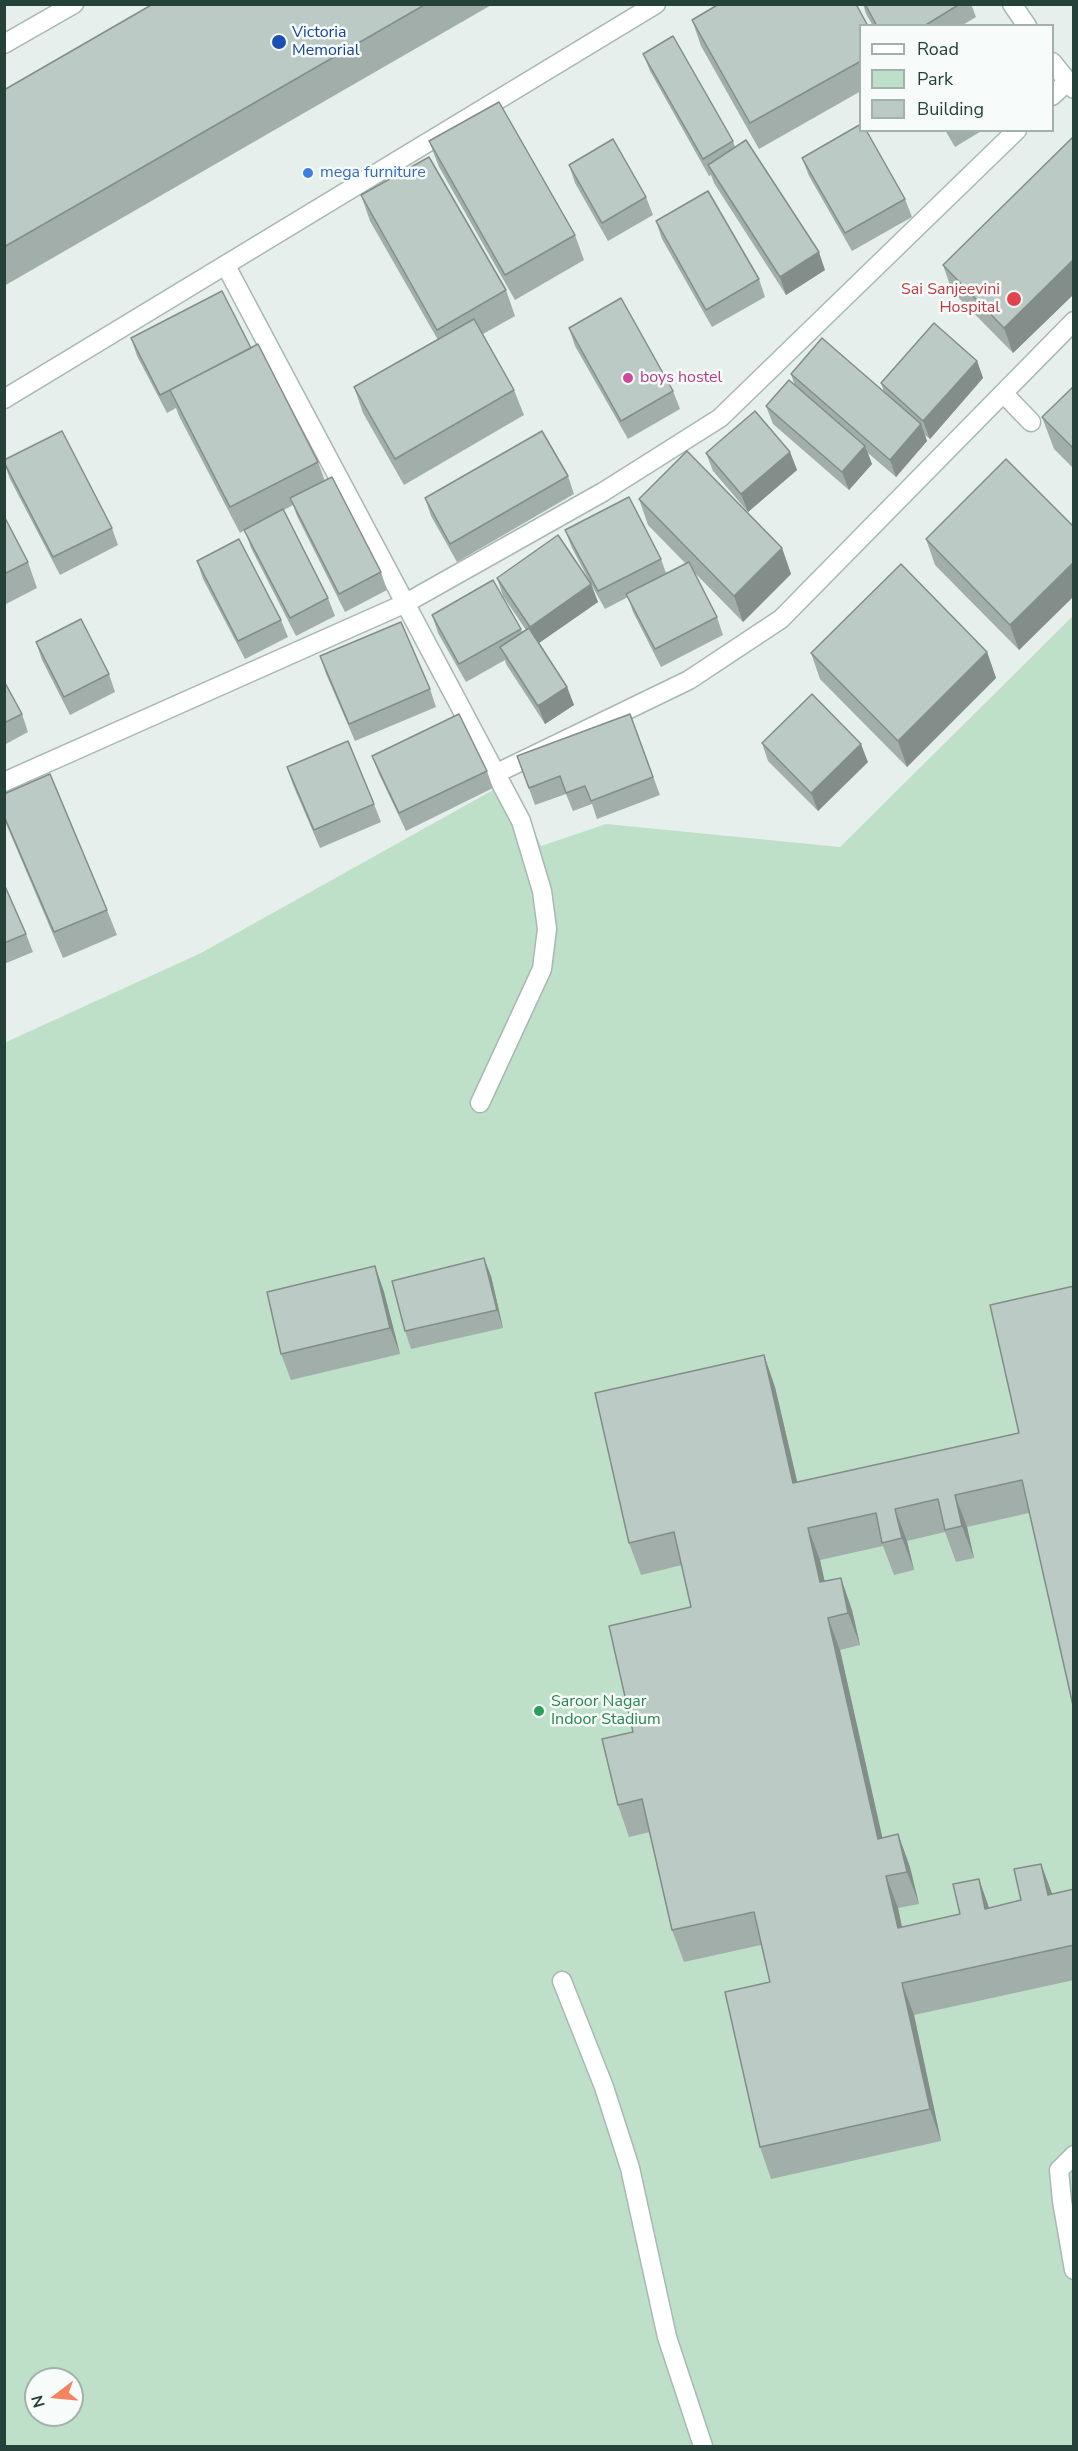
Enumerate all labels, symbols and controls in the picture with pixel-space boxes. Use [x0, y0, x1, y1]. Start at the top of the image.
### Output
place label: Victoria Memorial [292, 23, 359, 61]
legend [859, 24, 1054, 132]
marker: Victoria Memorial [270, 33, 288, 51]
text: Road [917, 37, 959, 61]
text: Park [917, 67, 953, 91]
text: Building [917, 97, 984, 121]
place label: mega furniture [320, 163, 426, 183]
marker: mega furniture [301, 166, 315, 180]
place label: Sai Sanjeevini Hospital [901, 280, 1000, 318]
marker: Sai Sanjeevini Hospital [1005, 290, 1023, 308]
place label: boys hostel [640, 368, 722, 388]
marker: boys hostel [621, 371, 635, 385]
place label: Saroor Nagar Indoor Stadium [551, 1692, 661, 1730]
marker: Saroor Nagar Indoor Stadium [532, 1704, 546, 1718]
north arrow [24, 2367, 84, 2427]
text: N [26, 2393, 51, 2410]

